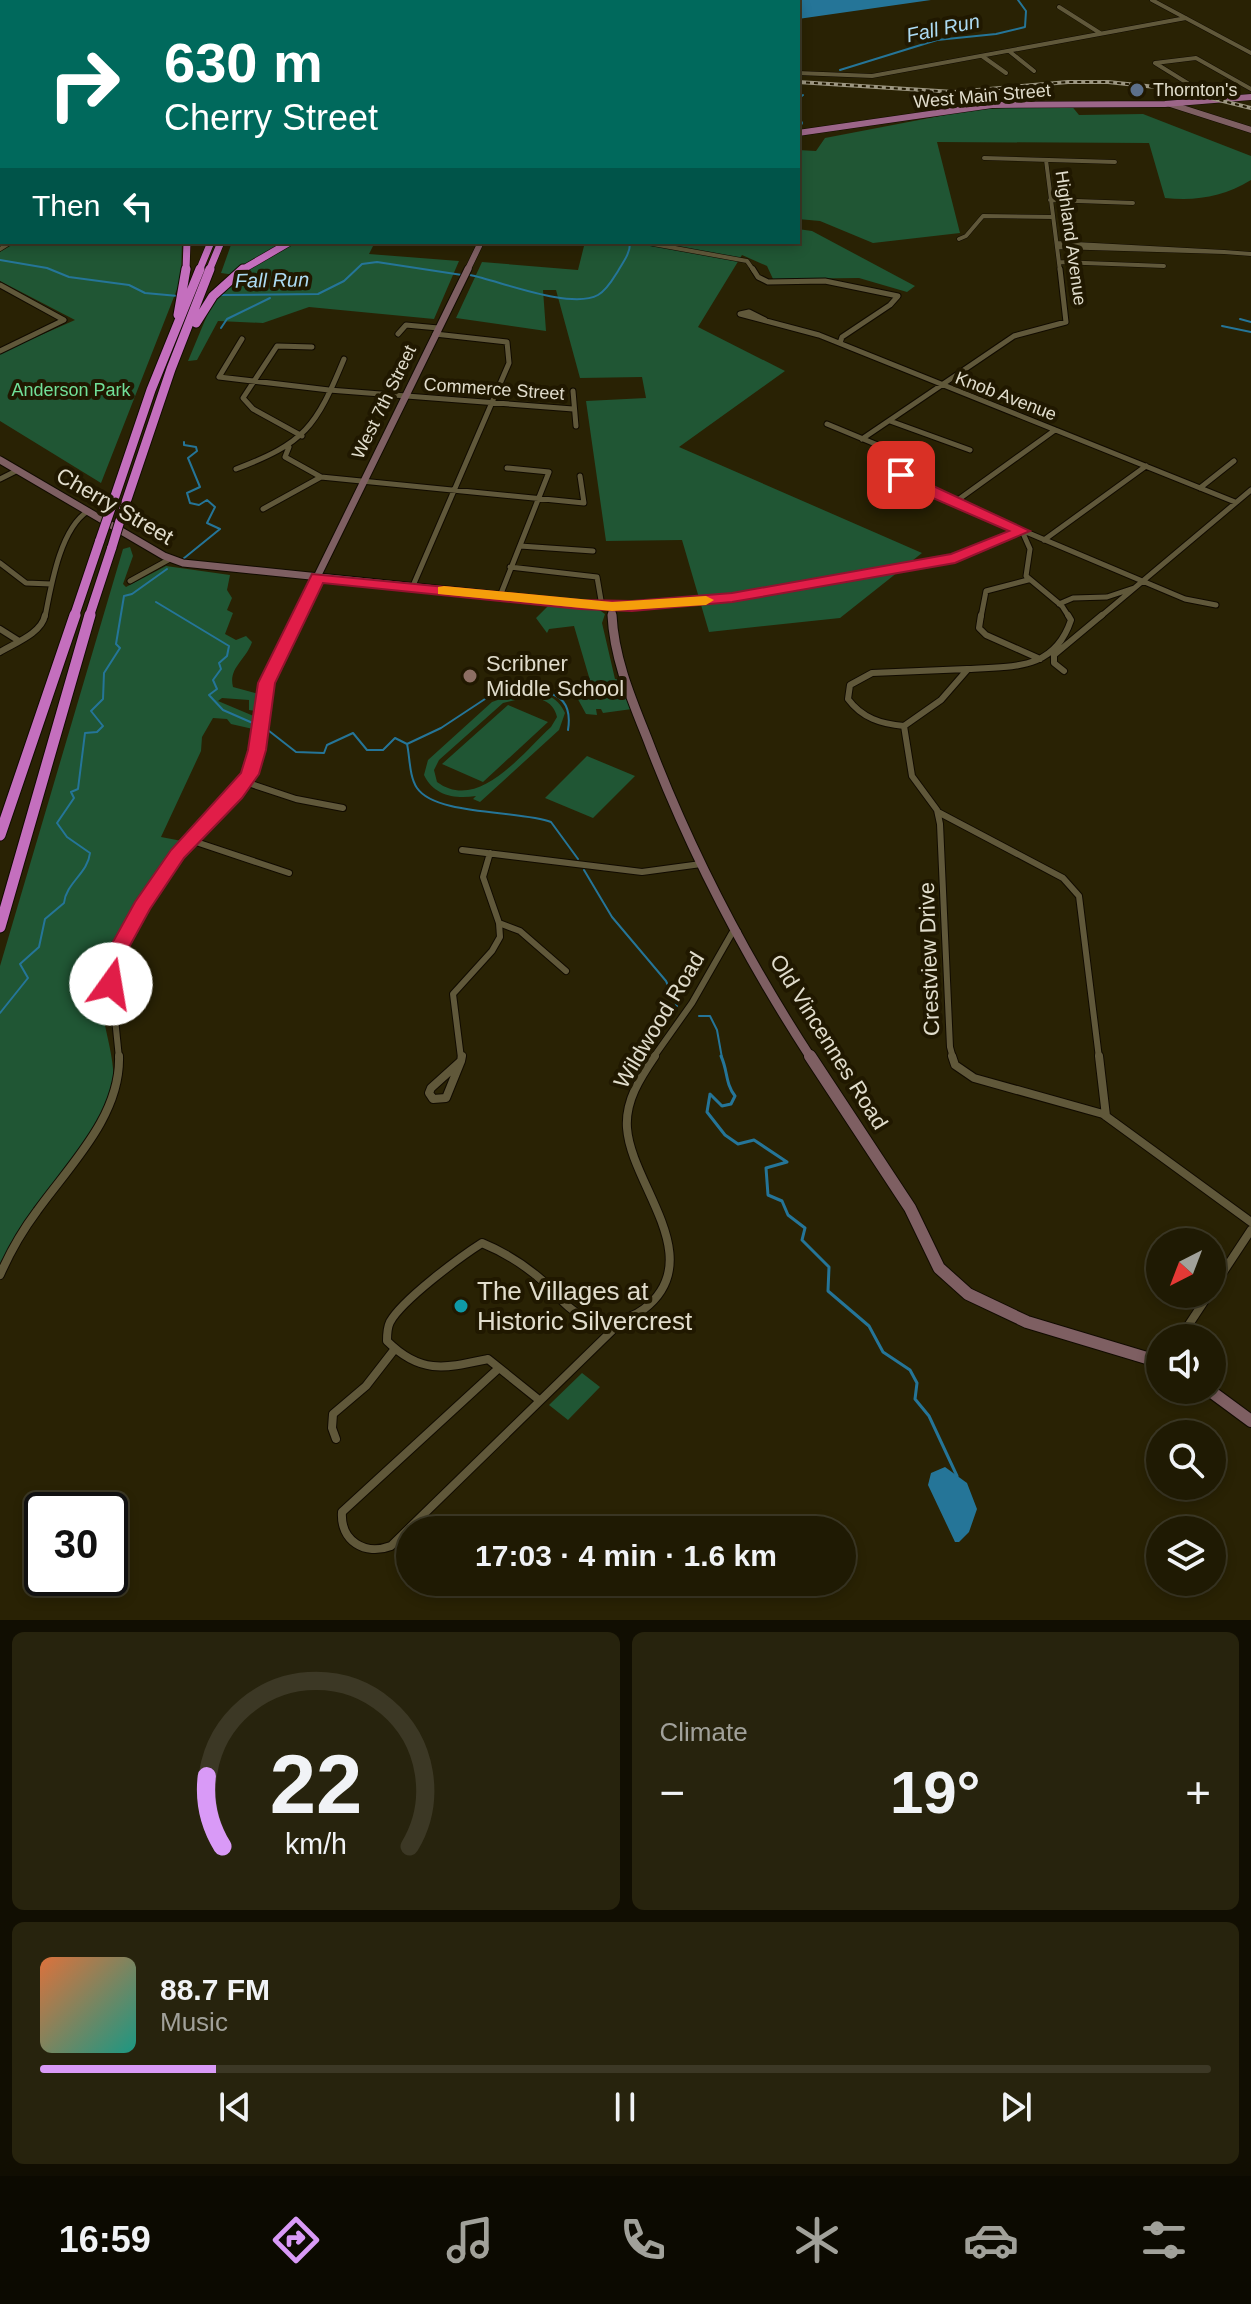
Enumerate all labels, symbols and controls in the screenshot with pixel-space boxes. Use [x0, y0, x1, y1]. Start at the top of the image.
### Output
water label: Fall Run [904, 9, 982, 47]
text: 630 m [164, 31, 323, 94]
icon: right [32, 32, 136, 136]
street label: West Main Street [913, 80, 1051, 112]
place label: Thornton's [1153, 80, 1237, 100]
marker: Thornton's [1128, 81, 1146, 99]
text: Cherry Street [164, 97, 378, 138]
street label: Highland Avenue [1052, 169, 1090, 307]
icon: left [116, 184, 160, 228]
text: Then [32, 189, 100, 222]
water label: Fall Run [235, 268, 309, 292]
street label: West 7th Street [348, 342, 420, 462]
street label: Knob Avenue [953, 368, 1059, 424]
street label: Commerce Street [423, 374, 565, 404]
park label: Anderson Park [11, 380, 132, 400]
pin [867, 441, 935, 509]
icon: arrive [879, 453, 923, 497]
street label: Cherry Street [52, 462, 178, 550]
place label: Scribner Middle School [486, 651, 624, 701]
marker: Scribner Middle School [461, 667, 479, 685]
street label: Crestview Drive [914, 882, 944, 1036]
position arrow [69, 942, 153, 1026]
street label: Wildwood Road [609, 948, 709, 1092]
street label: Old Vincennes Road [765, 950, 893, 1134]
north arrow [1146, 1228, 1226, 1308]
map controls [1146, 1228, 1226, 1596]
place label: The Villages at Historic Silvercrest [477, 1276, 693, 1336]
marker: The Villages at Historic Silvercrest [452, 1297, 470, 1315]
button: sound [1146, 1324, 1226, 1404]
button: search [1146, 1420, 1226, 1500]
speed limit sign: 30 [24, 1492, 128, 1596]
button: layers [1146, 1516, 1226, 1596]
text: 17:03 · 4 min · 1.6 km [475, 1539, 777, 1572]
text: Climate [660, 1717, 748, 1747]
text: 22 [269, 1738, 362, 1831]
text: 19° [890, 1759, 981, 1826]
text: − [660, 1768, 685, 1817]
text: + [1185, 1768, 1211, 1817]
text: km/h [285, 1828, 347, 1860]
text: 88.7 FM [160, 1973, 270, 2006]
text: Music [160, 2007, 228, 2037]
icon: previous [213, 2085, 257, 2129]
icon: pause [603, 2085, 647, 2129]
icon: next [994, 2085, 1038, 2129]
icon: directions [268, 2212, 324, 2268]
icon: music [442, 2212, 498, 2268]
icon: phone [615, 2212, 671, 2268]
icon: climate [789, 2212, 845, 2268]
icon: car [963, 2212, 1019, 2268]
icon: filters [1136, 2212, 1192, 2268]
text: 16:59 [59, 2219, 151, 2260]

